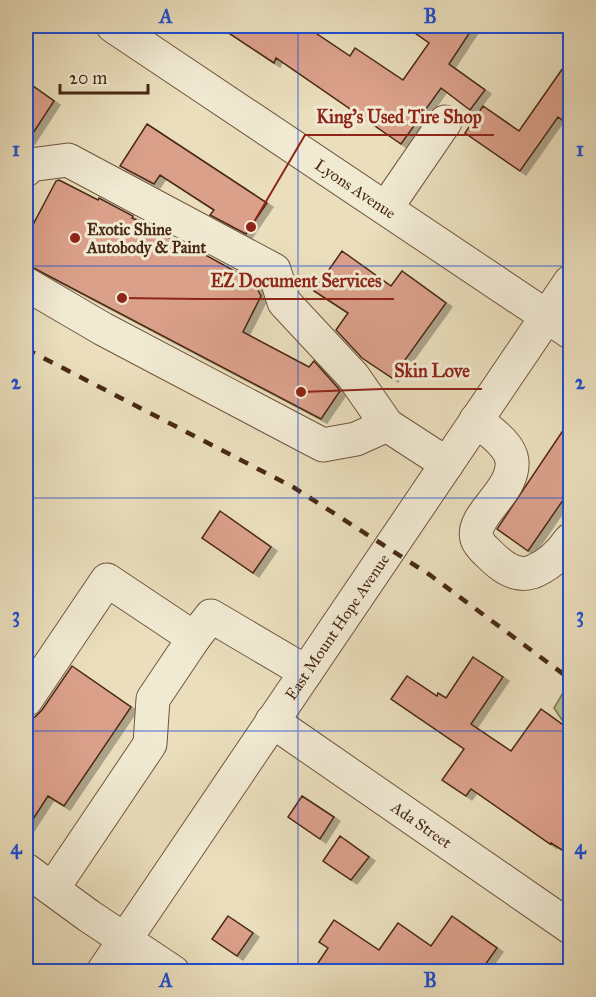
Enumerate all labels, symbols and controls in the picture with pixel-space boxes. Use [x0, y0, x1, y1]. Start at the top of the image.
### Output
text: A [157, 4, 173, 28]
text: B [423, 4, 437, 28]
scale bar [60, 57, 148, 95]
text: 20 m [69, 67, 107, 89]
callout: King's Used Tire Shop [305, 99, 494, 135]
text: King's Used Tire Shop [316, 106, 482, 129]
text: 1 [12, 137, 20, 161]
text: 1 [576, 137, 584, 161]
street label: Lyons Avenue [312, 155, 400, 222]
place label: Exotic Shine Autobody & Paint [86, 220, 206, 258]
marker: Exotic Shine Autobody & Paint [68, 231, 82, 245]
callout: EZ Document Services [199, 263, 394, 299]
text: EZ Document Services [210, 270, 382, 292]
callout: Skin Love [382, 353, 482, 389]
text: Skin Love [394, 360, 470, 382]
text: 2 [11, 370, 22, 394]
text: 2 [575, 370, 586, 394]
street label: East Mount Hope Avenue [281, 550, 393, 703]
text: 3 [12, 603, 20, 628]
text: 3 [576, 603, 584, 628]
street label: Ada Street [387, 797, 456, 852]
text: 4 [10, 835, 22, 860]
text: 4 [574, 835, 586, 860]
text: A [157, 968, 173, 992]
text: B [423, 968, 437, 992]

